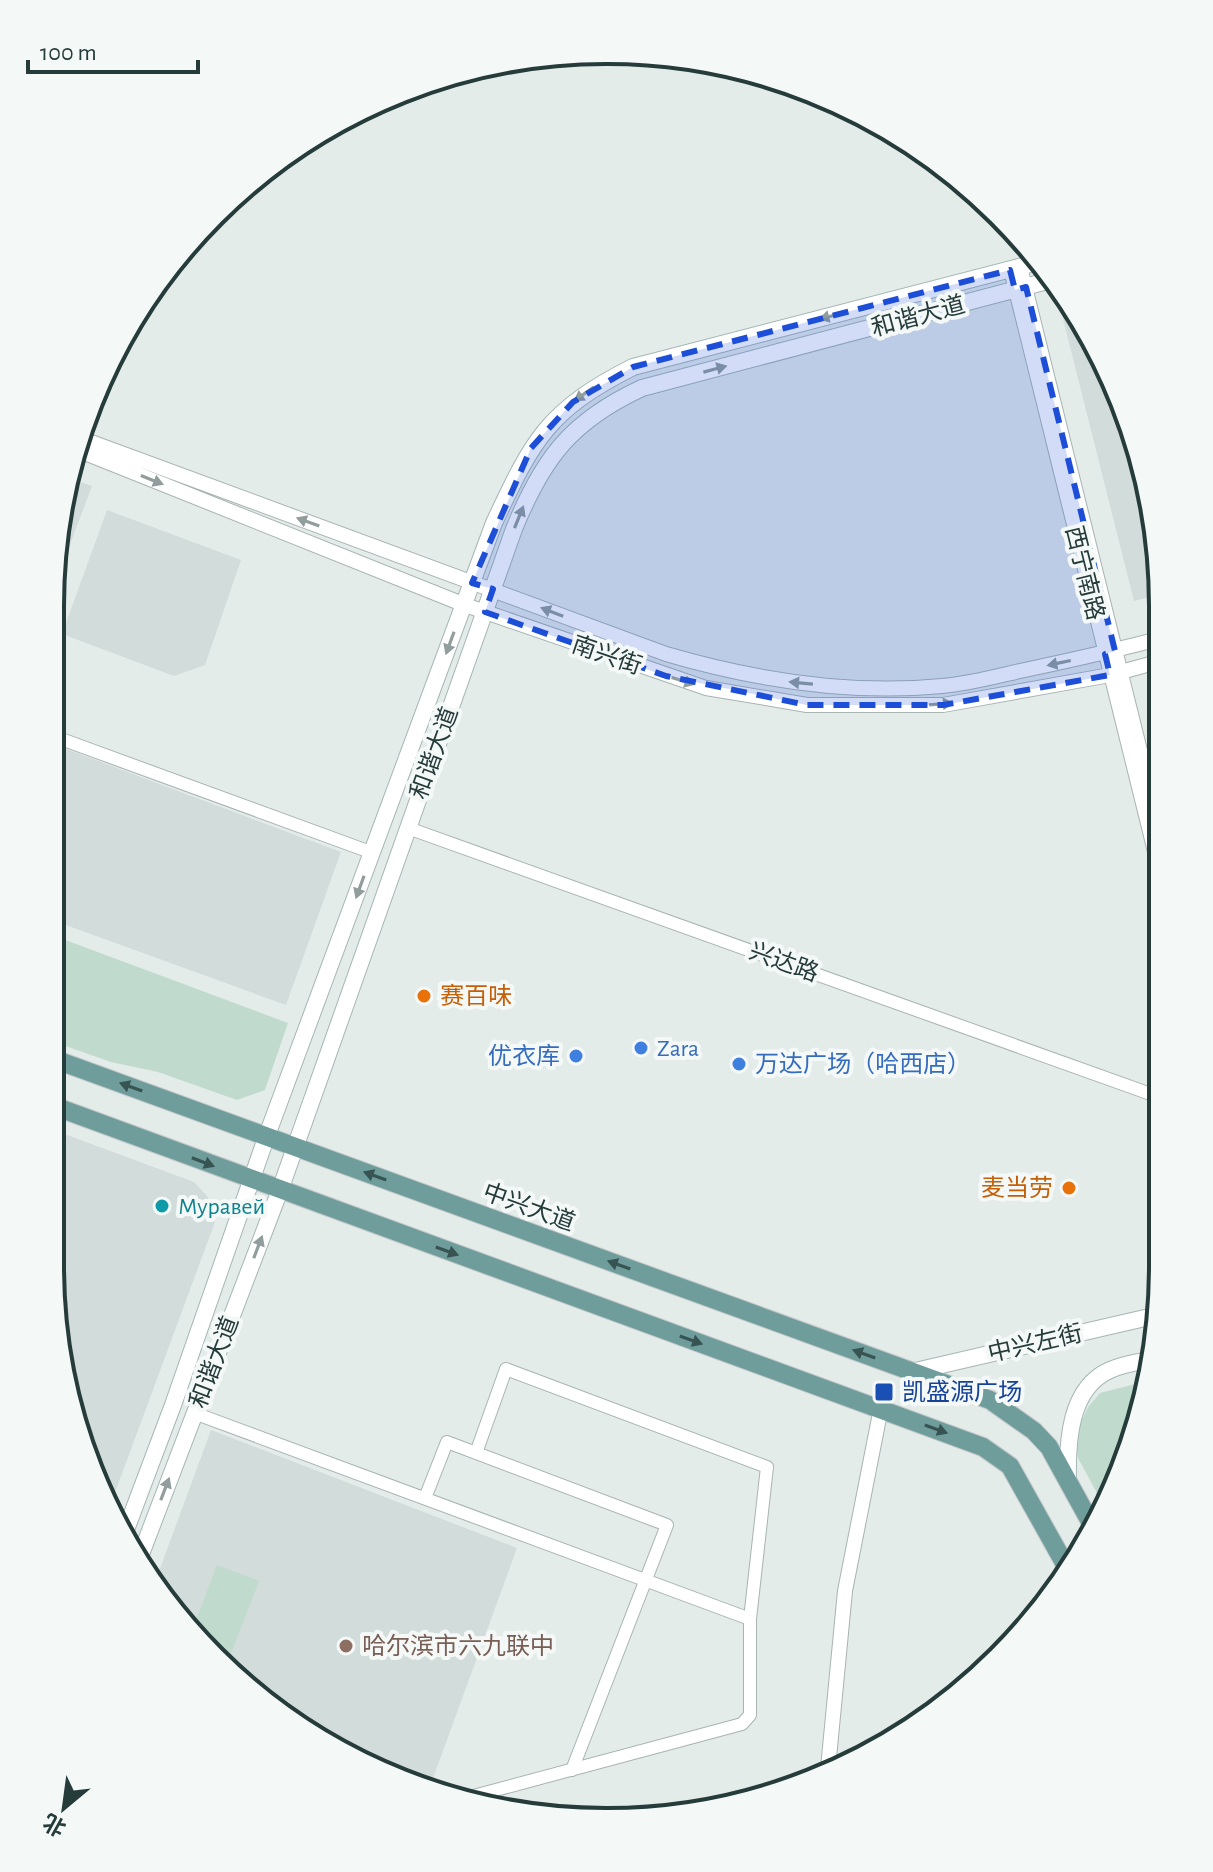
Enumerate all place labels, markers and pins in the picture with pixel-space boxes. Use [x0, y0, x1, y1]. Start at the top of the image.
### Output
place label: 赛百味 [440, 983, 512, 1009]
marker: 赛百味 [415, 987, 433, 1005]
place label: Zara [657, 1037, 699, 1061]
marker: Zara [632, 1039, 650, 1057]
place label: 优衣库 [488, 1043, 560, 1069]
marker: 优衣库 [567, 1047, 585, 1065]
place label: 万达广场（哈西店） [755, 1051, 971, 1077]
marker: 万达广场（哈西店） [730, 1055, 748, 1073]
place label: 麦当劳 [981, 1175, 1053, 1201]
marker: 麦当劳 [1060, 1179, 1078, 1197]
place label: Муравей [178, 1195, 265, 1219]
marker: Муравей [153, 1197, 171, 1215]
place label: 凯盛源广场 [902, 1379, 1022, 1405]
marker: 凯盛源广场 [873, 1381, 895, 1403]
place label: 哈尔滨市六九联中 [362, 1633, 554, 1659]
marker: 哈尔滨市六九联中 [337, 1637, 355, 1655]

